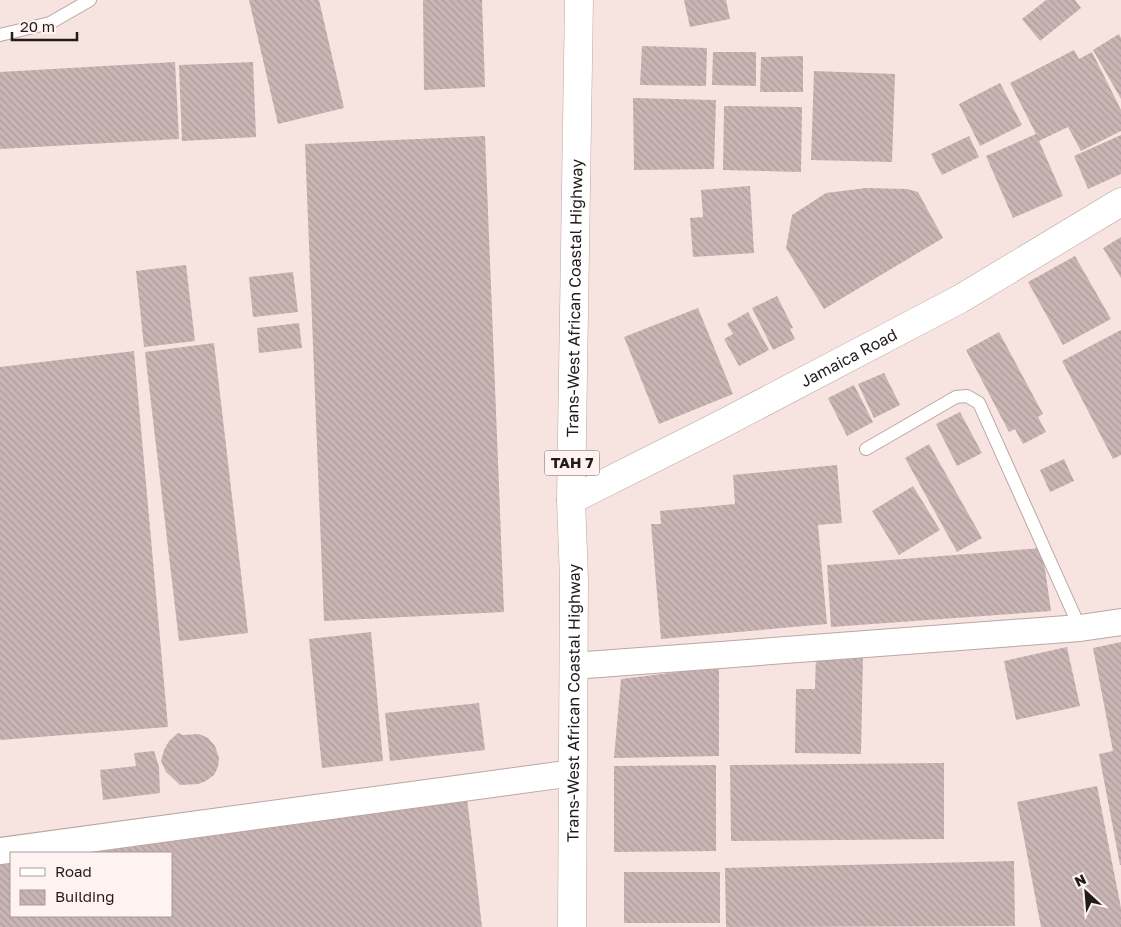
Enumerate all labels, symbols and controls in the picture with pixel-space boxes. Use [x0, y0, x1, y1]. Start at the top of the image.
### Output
scale bar [12, 10, 78, 42]
text: 20 m [20, 17, 55, 35]
street label: Trans-West African Coastal Highway [562, 159, 586, 437]
street label: Jamaica Road [797, 324, 900, 391]
road number: TAH 7 [544, 450, 600, 476]
street label: Trans-West African Coastal Highway [562, 563, 584, 842]
legend [10, 852, 172, 917]
text: Road [55, 862, 92, 880]
north arrow [1061, 867, 1111, 917]
text: N [1072, 870, 1089, 890]
text: Building [55, 887, 115, 905]

